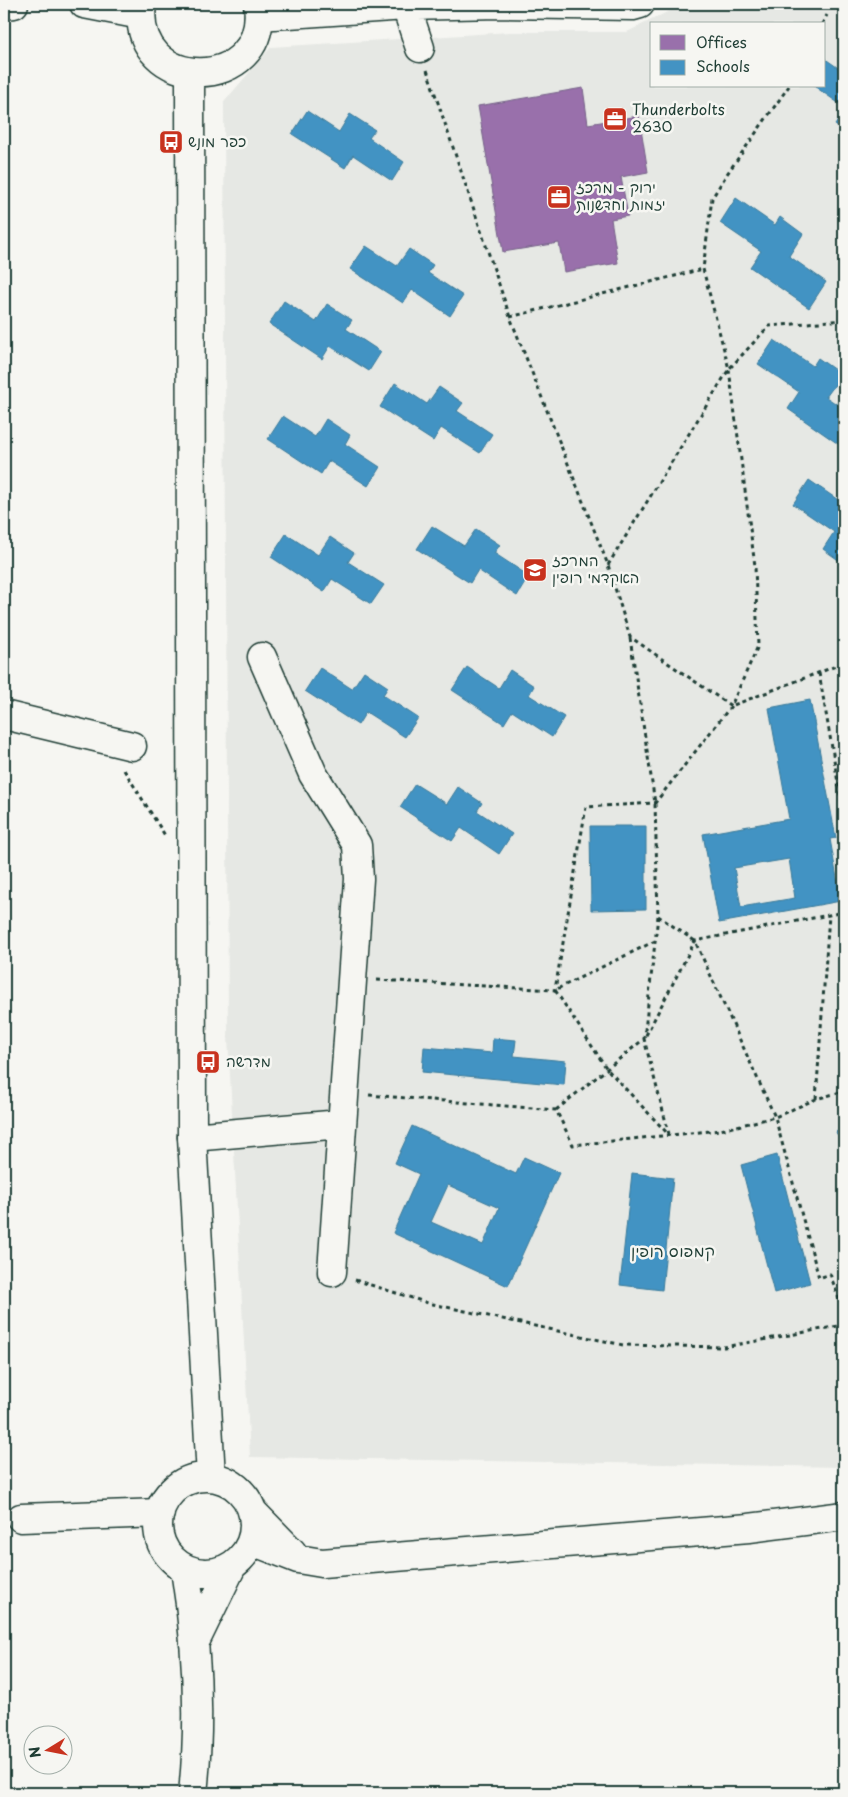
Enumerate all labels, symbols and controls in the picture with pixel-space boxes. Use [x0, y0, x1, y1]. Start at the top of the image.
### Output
legend [650, 22, 826, 88]
text: Offices [696, 30, 747, 53]
text: Schools [696, 54, 750, 77]
place label: Thunderbolts 2630 [632, 97, 725, 137]
office icon: Thunderbolts 2630 [602, 106, 628, 132]
bus stop icon: כפר מונש [158, 129, 184, 155]
place label: כפר מונש [188, 129, 246, 152]
place label: ירוק - מרכז יזמות וחדשנות [576, 175, 665, 215]
office icon: ירוק - מרכז יזמות וחדשנות [546, 184, 572, 210]
place label: המרכז האקדמי רופין [552, 548, 639, 588]
school or university icon: המרכז האקדמי רופין [522, 557, 548, 583]
bus stop icon: מדרשה [195, 1049, 221, 1075]
place label: מדרשה [226, 1049, 271, 1072]
district label: קמפוס רופין [631, 1238, 715, 1262]
north arrow [22, 1724, 72, 1774]
text: N [23, 1745, 46, 1760]

